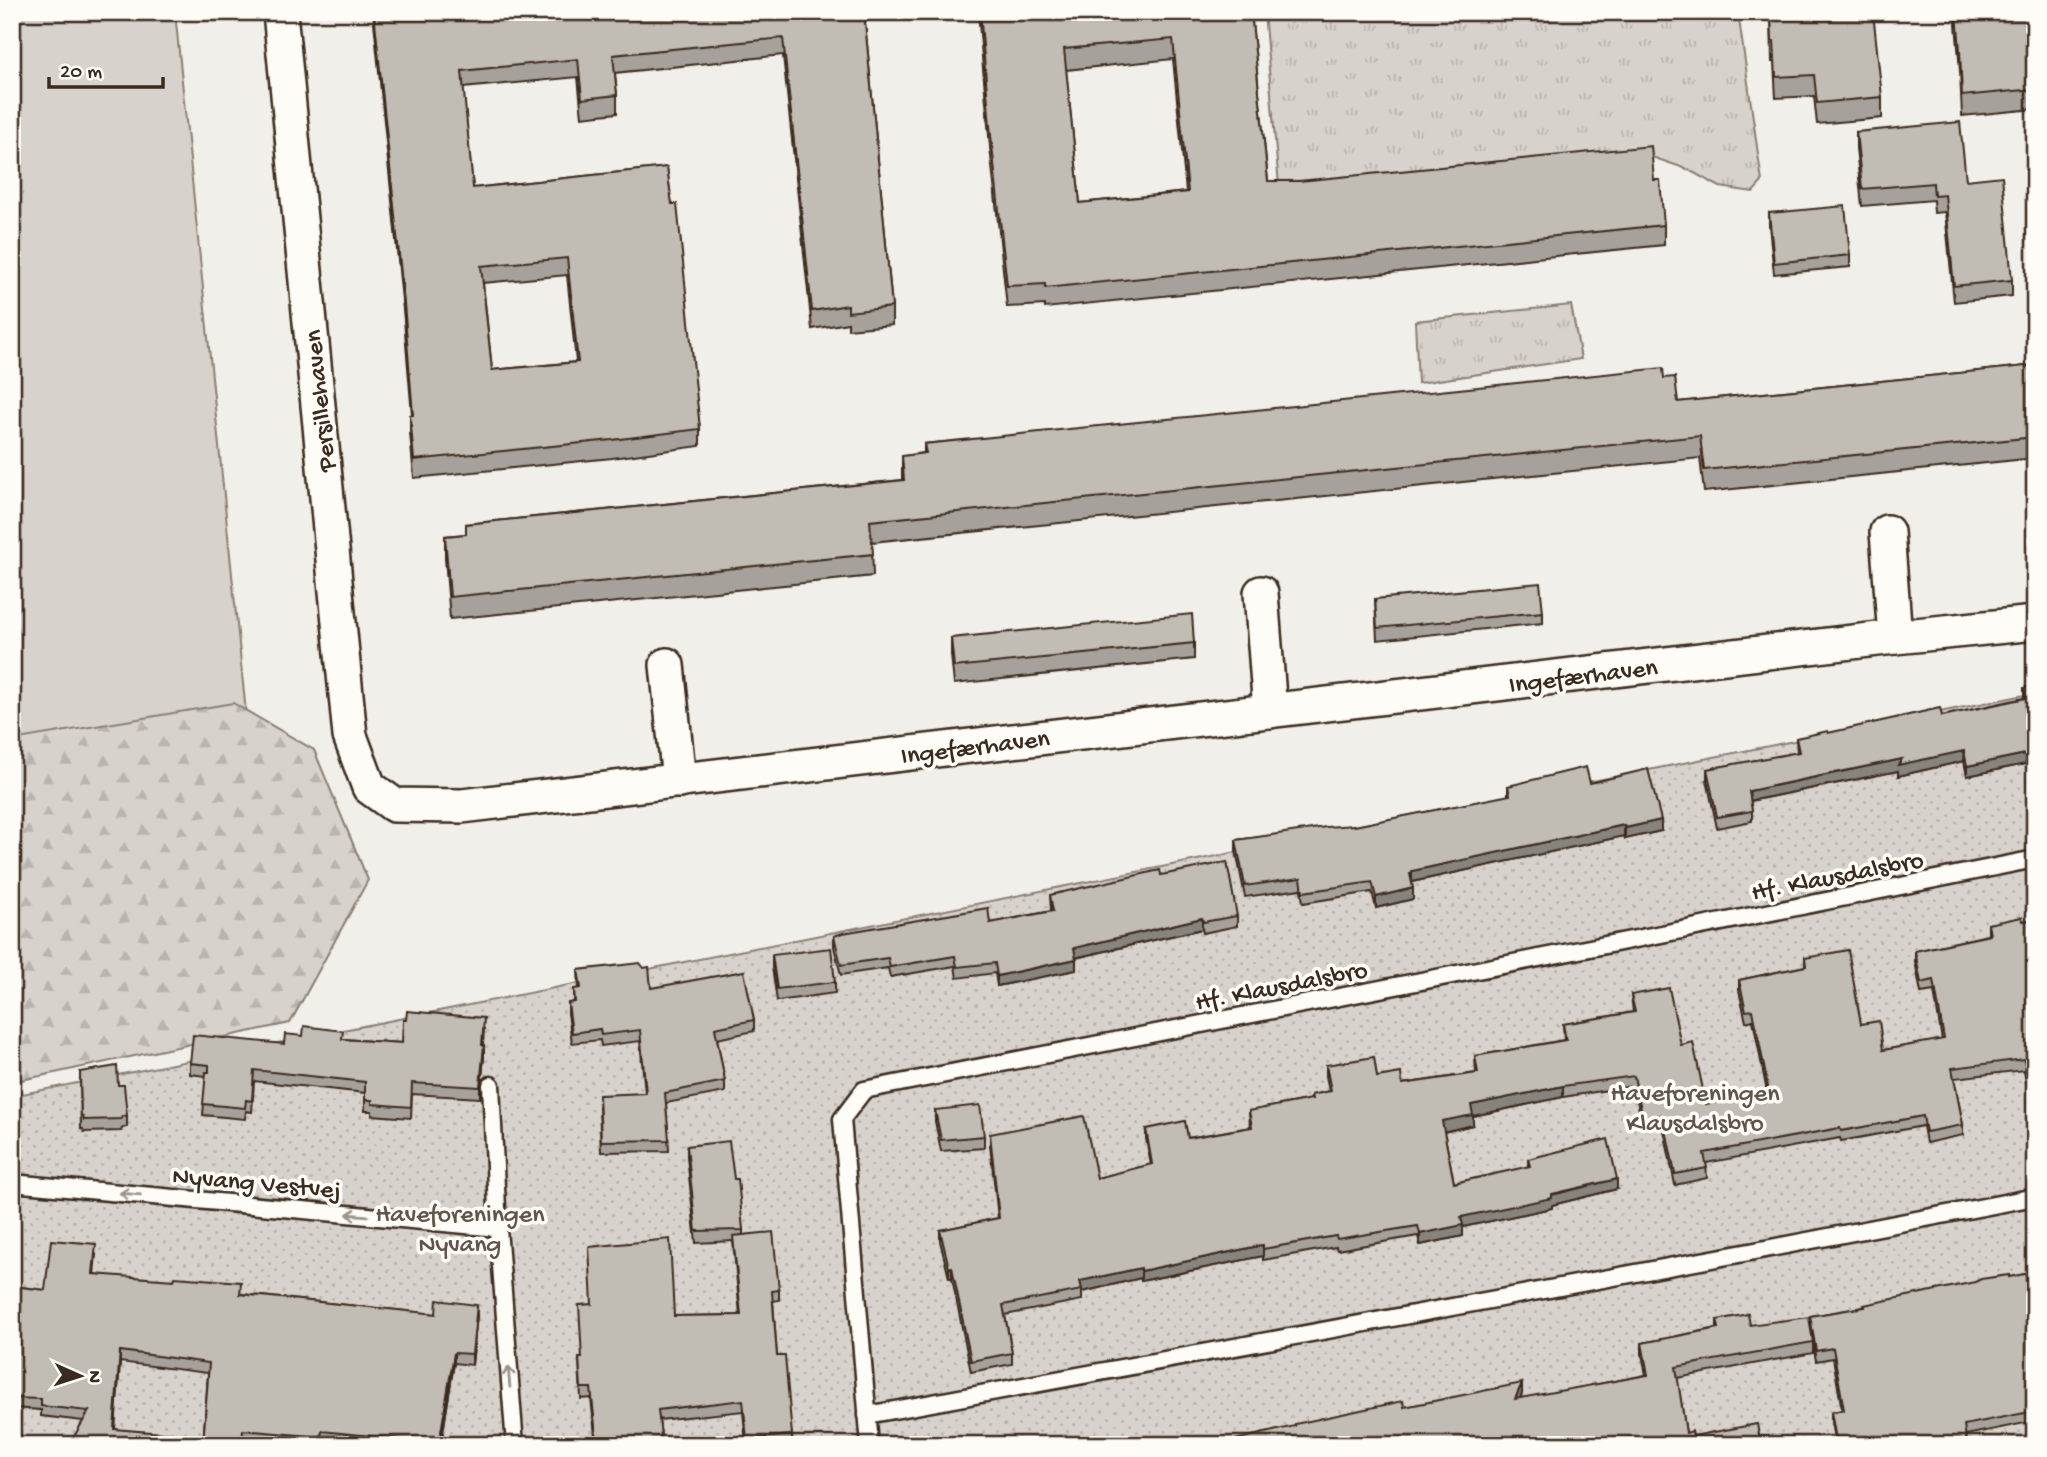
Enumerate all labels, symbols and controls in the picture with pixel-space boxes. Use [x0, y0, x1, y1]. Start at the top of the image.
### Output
scale bar [49, 46, 163, 90]
text: 20 m [60, 61, 102, 86]
street label: Persillehaven [300, 327, 345, 474]
street label: Ingefærhaven [1507, 654, 1660, 703]
street label: Ingefærhaven [899, 725, 1052, 774]
street label: Hf. Klausdalsbro [1749, 847, 1927, 910]
street label: Hf. Klausdalsbro [1193, 957, 1371, 1020]
park label: Haveforeningen Klausdalsbro [1610, 1080, 1780, 1141]
street label: Nyvang Vestvej [171, 1163, 342, 1208]
one-way arrow [119, 1187, 142, 1200]
park label: Haveforeningen Nyvang [375, 1201, 545, 1262]
one-way arrow [346, 1208, 368, 1221]
north arrow [46, 1342, 116, 1412]
one-way arrow [502, 1366, 515, 1388]
text: N [82, 1370, 105, 1384]

